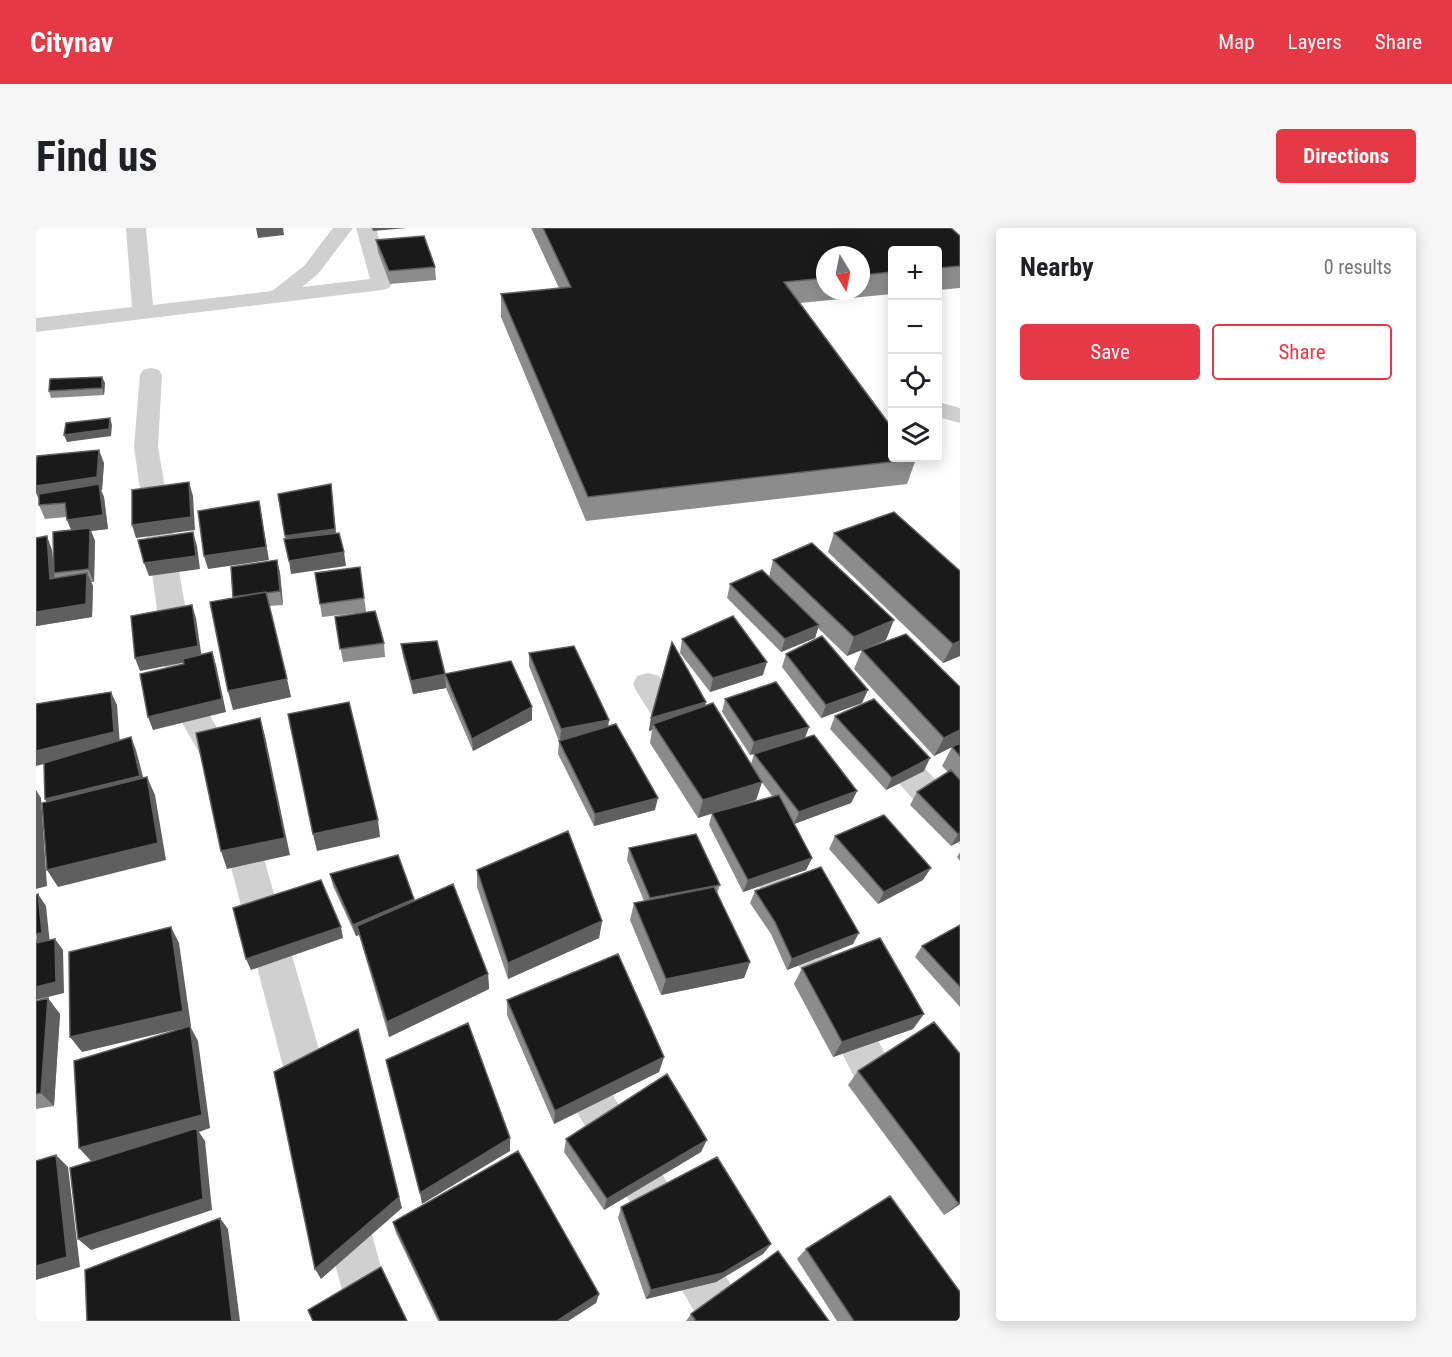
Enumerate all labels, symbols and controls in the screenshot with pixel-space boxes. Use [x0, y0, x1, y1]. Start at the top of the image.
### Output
text: Citynav [30, 26, 113, 59]
text: Map [1218, 30, 1255, 54]
text: Layers [1288, 30, 1342, 54]
text: Share [1375, 30, 1422, 54]
button: Directions [1276, 129, 1416, 183]
text: Find us [36, 132, 157, 181]
north arrow [816, 246, 870, 300]
map controls [888, 246, 942, 462]
button: + [888, 246, 942, 300]
text: Nearby [1020, 252, 1094, 282]
text: 0 results [1324, 255, 1392, 279]
button: − [888, 300, 942, 354]
button: Save [1020, 324, 1200, 380]
button: Share [1212, 324, 1392, 380]
button: locate [888, 354, 942, 408]
button: layers [888, 408, 942, 462]

